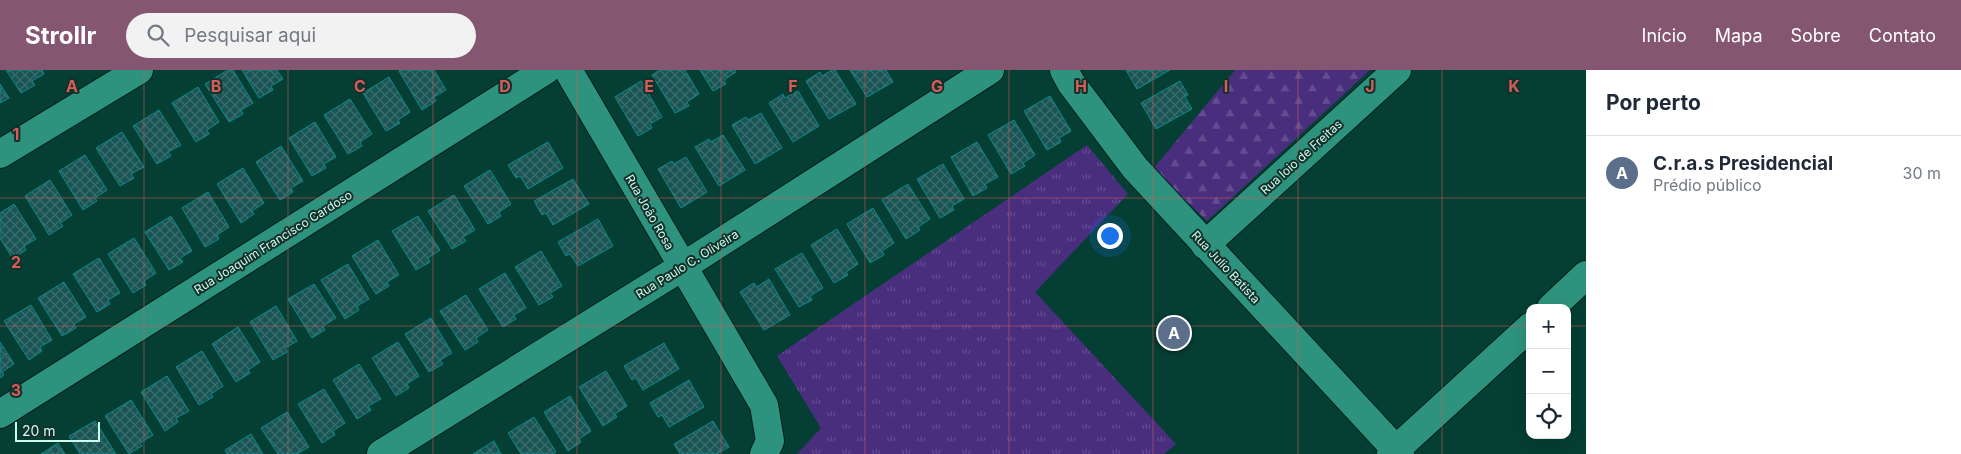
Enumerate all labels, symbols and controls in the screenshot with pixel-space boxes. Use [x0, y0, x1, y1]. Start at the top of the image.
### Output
search box [126, 13, 476, 58]
text: Strollr [25, 21, 96, 50]
icon: search [144, 21, 172, 49]
text: Pesquisar aqui [184, 24, 316, 47]
text: Início [1642, 25, 1687, 46]
text: Mapa [1715, 25, 1762, 46]
text: Sobre [1790, 25, 1841, 46]
text: Contato [1869, 25, 1936, 46]
text: A [66, 76, 78, 96]
text: B [211, 76, 221, 96]
text: C [354, 76, 366, 96]
text: D [499, 76, 511, 96]
text: E [644, 76, 654, 96]
text: F [788, 76, 798, 96]
text: G [931, 76, 943, 96]
text: H [1075, 76, 1087, 96]
text: I [1224, 76, 1228, 96]
text: J [1365, 76, 1375, 96]
text: K [1508, 76, 1520, 96]
text: Por perto [1606, 90, 1701, 115]
street label: Rua Ioio de Freitas [1257, 116, 1345, 198]
text: 1 [13, 124, 19, 144]
text: C.r.a.s Presidencial [1653, 152, 1833, 175]
text: A [1616, 163, 1628, 183]
text: 30 m [1903, 163, 1941, 183]
street label: Rua João Rosa [622, 172, 678, 252]
text: Prédio público [1653, 175, 1762, 195]
street label: Rua Joaquim Francisco Cardoso [191, 187, 355, 297]
your location [1097, 223, 1123, 249]
street label: Rua Paulo C. Oliveira [633, 226, 741, 302]
street label: Rua Julio Batista [1189, 228, 1263, 306]
text: 2 [11, 252, 21, 272]
map controls [1526, 304, 1571, 439]
button: + [1526, 304, 1571, 349]
pin: A [1158, 314, 1190, 352]
button: − [1526, 349, 1571, 394]
text: 3 [11, 380, 21, 400]
button: locate [1526, 394, 1571, 439]
scale bar [15, 419, 100, 442]
text: 20 m [22, 422, 56, 439]

